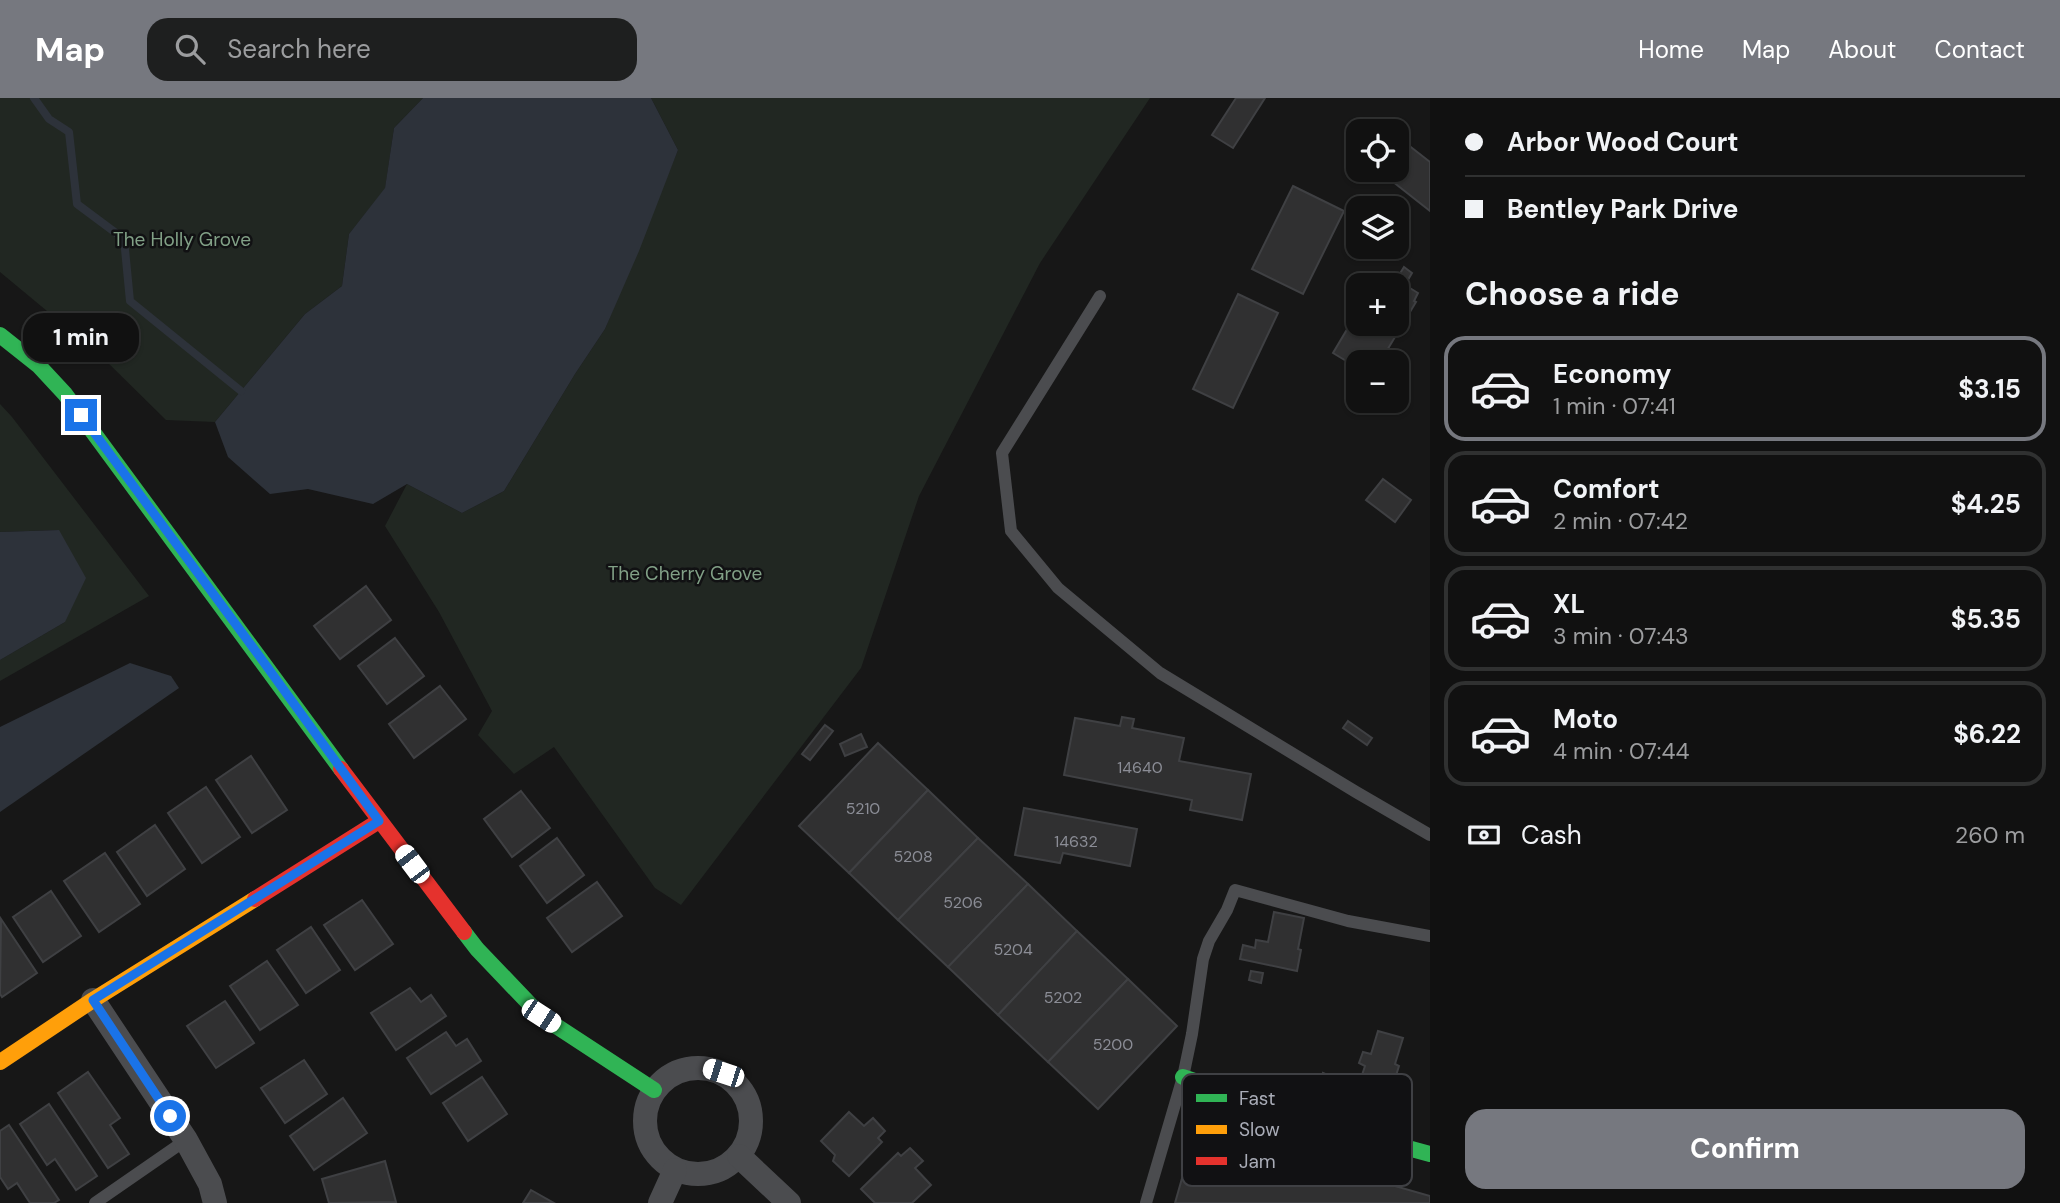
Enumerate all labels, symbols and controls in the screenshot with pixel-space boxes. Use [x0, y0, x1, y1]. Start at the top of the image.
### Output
search box [147, 18, 637, 81]
text: Map [35, 28, 105, 71]
icon: search [171, 30, 209, 68]
text: Search here [227, 32, 371, 66]
text: Home [1638, 34, 1704, 65]
text: Map [1742, 34, 1790, 65]
text: About [1828, 34, 1897, 65]
text: Contact [1935, 34, 2025, 65]
map controls [1346, 119, 1409, 413]
button: locate [1346, 119, 1409, 182]
text: Arbor Wood Court [1507, 125, 1739, 159]
text: Bentley Park Drive [1507, 192, 1738, 226]
button: layers [1346, 196, 1409, 259]
park label: The Holly Grove [113, 227, 251, 252]
button: + [1346, 273, 1409, 336]
text: Choose a ride [1465, 273, 1680, 315]
callout: 1 min [23, 314, 139, 362]
text: 1 min [53, 322, 109, 352]
button: − [1346, 350, 1409, 413]
icon: car [1469, 357, 1532, 420]
text: Economy [1553, 357, 1671, 391]
text: $3.15 [1958, 372, 2021, 406]
text: 1 min · 07:41 [1553, 391, 1676, 421]
route end [65, 399, 97, 431]
icon: car [1469, 472, 1532, 535]
text: Comfort [1553, 472, 1659, 506]
text: $4.25 [1951, 487, 2021, 521]
text: 2 min · 07:42 [1553, 506, 1688, 536]
park label: The Cherry Grove [608, 561, 762, 586]
icon: car [1469, 587, 1532, 650]
text: XL [1553, 587, 1585, 621]
text: $5.35 [1951, 602, 2021, 636]
text: 3 min · 07:43 [1553, 621, 1689, 651]
icon: car [1469, 702, 1532, 765]
text: Moto [1553, 702, 1618, 736]
text: $6.22 [1953, 717, 2021, 751]
text: 4 min · 07:44 [1553, 736, 1689, 766]
house number: 14640 [1117, 757, 1163, 778]
house number: 5210 [846, 798, 880, 819]
icon: cash [1465, 816, 1503, 854]
text: Cash [1521, 818, 1582, 852]
text: 260 m [1955, 820, 2025, 850]
house number: 14632 [1054, 831, 1098, 852]
car [391, 841, 434, 887]
house number: 5208 [893, 846, 933, 867]
house number: 5206 [943, 892, 983, 913]
house number: 5204 [993, 939, 1033, 960]
house number: 5202 [1044, 987, 1082, 1008]
car [518, 996, 565, 1036]
house number: 5200 [1093, 1034, 1133, 1055]
car [700, 1057, 747, 1089]
legend [1182, 1074, 1412, 1186]
text: Fast [1239, 1086, 1275, 1111]
route start [154, 1100, 186, 1132]
button: Confirm [1465, 1109, 2025, 1189]
text: Slow [1239, 1117, 1280, 1142]
text: Jam [1239, 1149, 1276, 1174]

